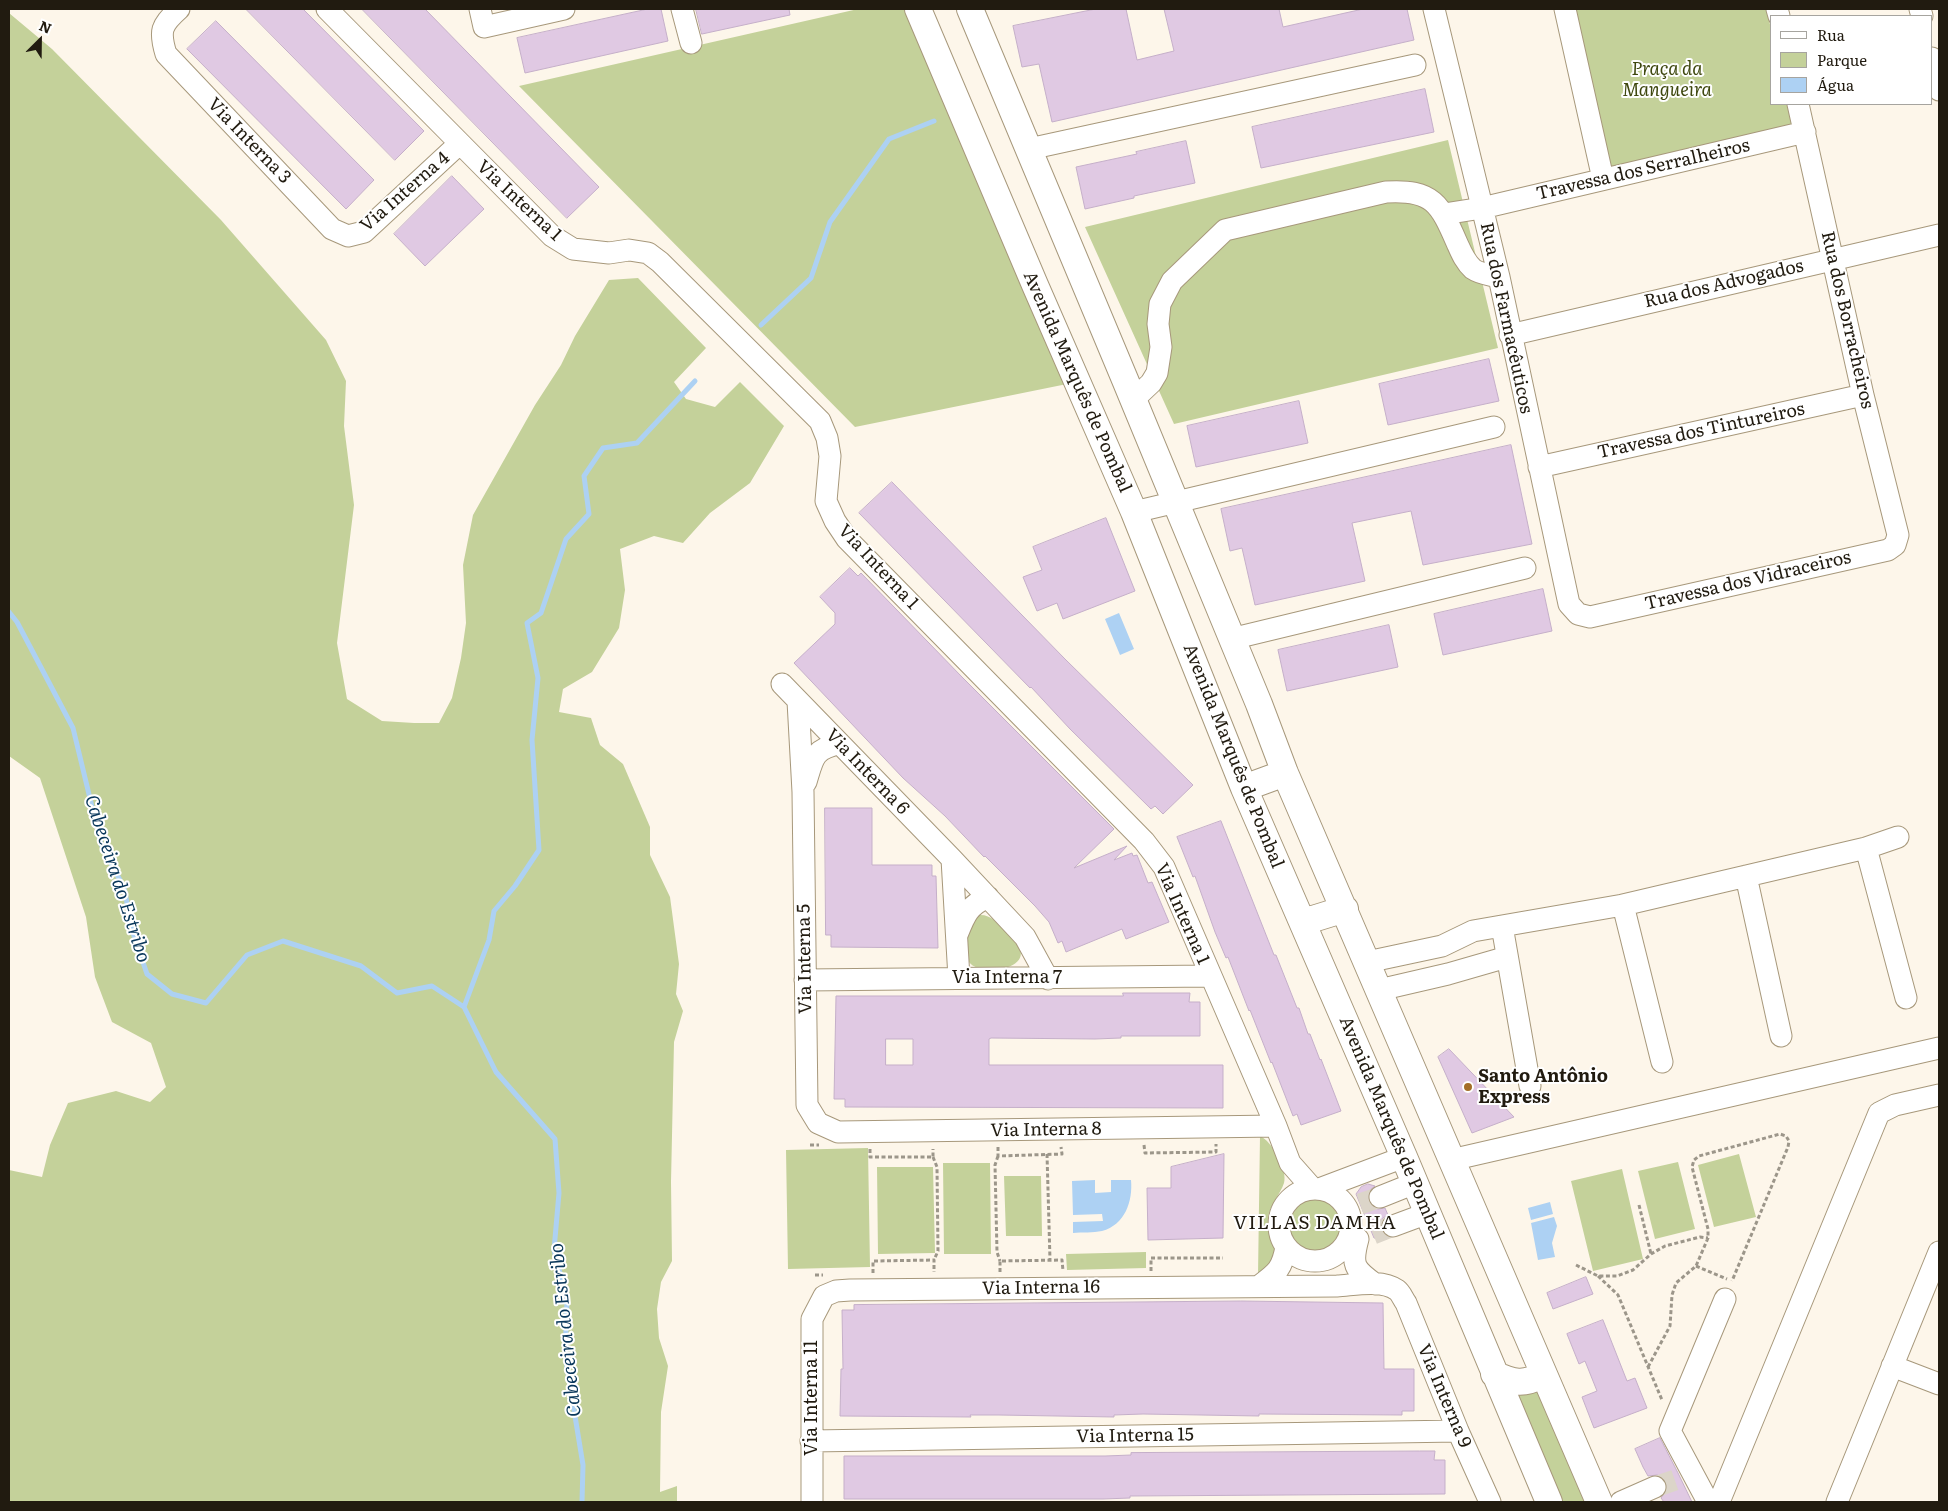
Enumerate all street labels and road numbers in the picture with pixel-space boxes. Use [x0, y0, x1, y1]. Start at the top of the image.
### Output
street label: Via Interna 3 [203, 94, 295, 188]
street label: Travessa dos Serralheiros [1534, 135, 1752, 205]
street label: Via Interna 4 [356, 147, 454, 237]
street label: Via Interna 1 [472, 156, 566, 246]
street label: Rua dos Farmacêuticos [1475, 220, 1537, 416]
street label: Rua dos Borracheiros [1816, 229, 1878, 411]
street label: Rua dos Advogados [1642, 255, 1806, 313]
street label: Avenida Marquês de Pombal [1018, 268, 1136, 496]
street label: Travessa dos Tintureiros [1595, 398, 1807, 464]
street label: Via Interna 1 [833, 520, 923, 614]
street label: Travessa dos Vidraceiros [1643, 547, 1853, 615]
street label: Avenida Marquês de Pombal [1178, 641, 1288, 871]
street label: Via Interna 6 [821, 725, 913, 819]
street label: Via Interna 1 [1150, 860, 1214, 968]
street label: Via Interna 5 [793, 904, 817, 1014]
street label: Via Interna 7 [952, 967, 1062, 989]
street label: Avenida Marquês de Pombal [1334, 1013, 1448, 1243]
street label: Via Interna 8 [990, 1118, 1102, 1142]
street label: Via Interna 16 [982, 1276, 1100, 1300]
street label: Via Interna 11 [801, 1340, 823, 1456]
street label: Via Interna 9 [1412, 1341, 1476, 1451]
street label: Via Interna 15 [1076, 1424, 1194, 1448]

